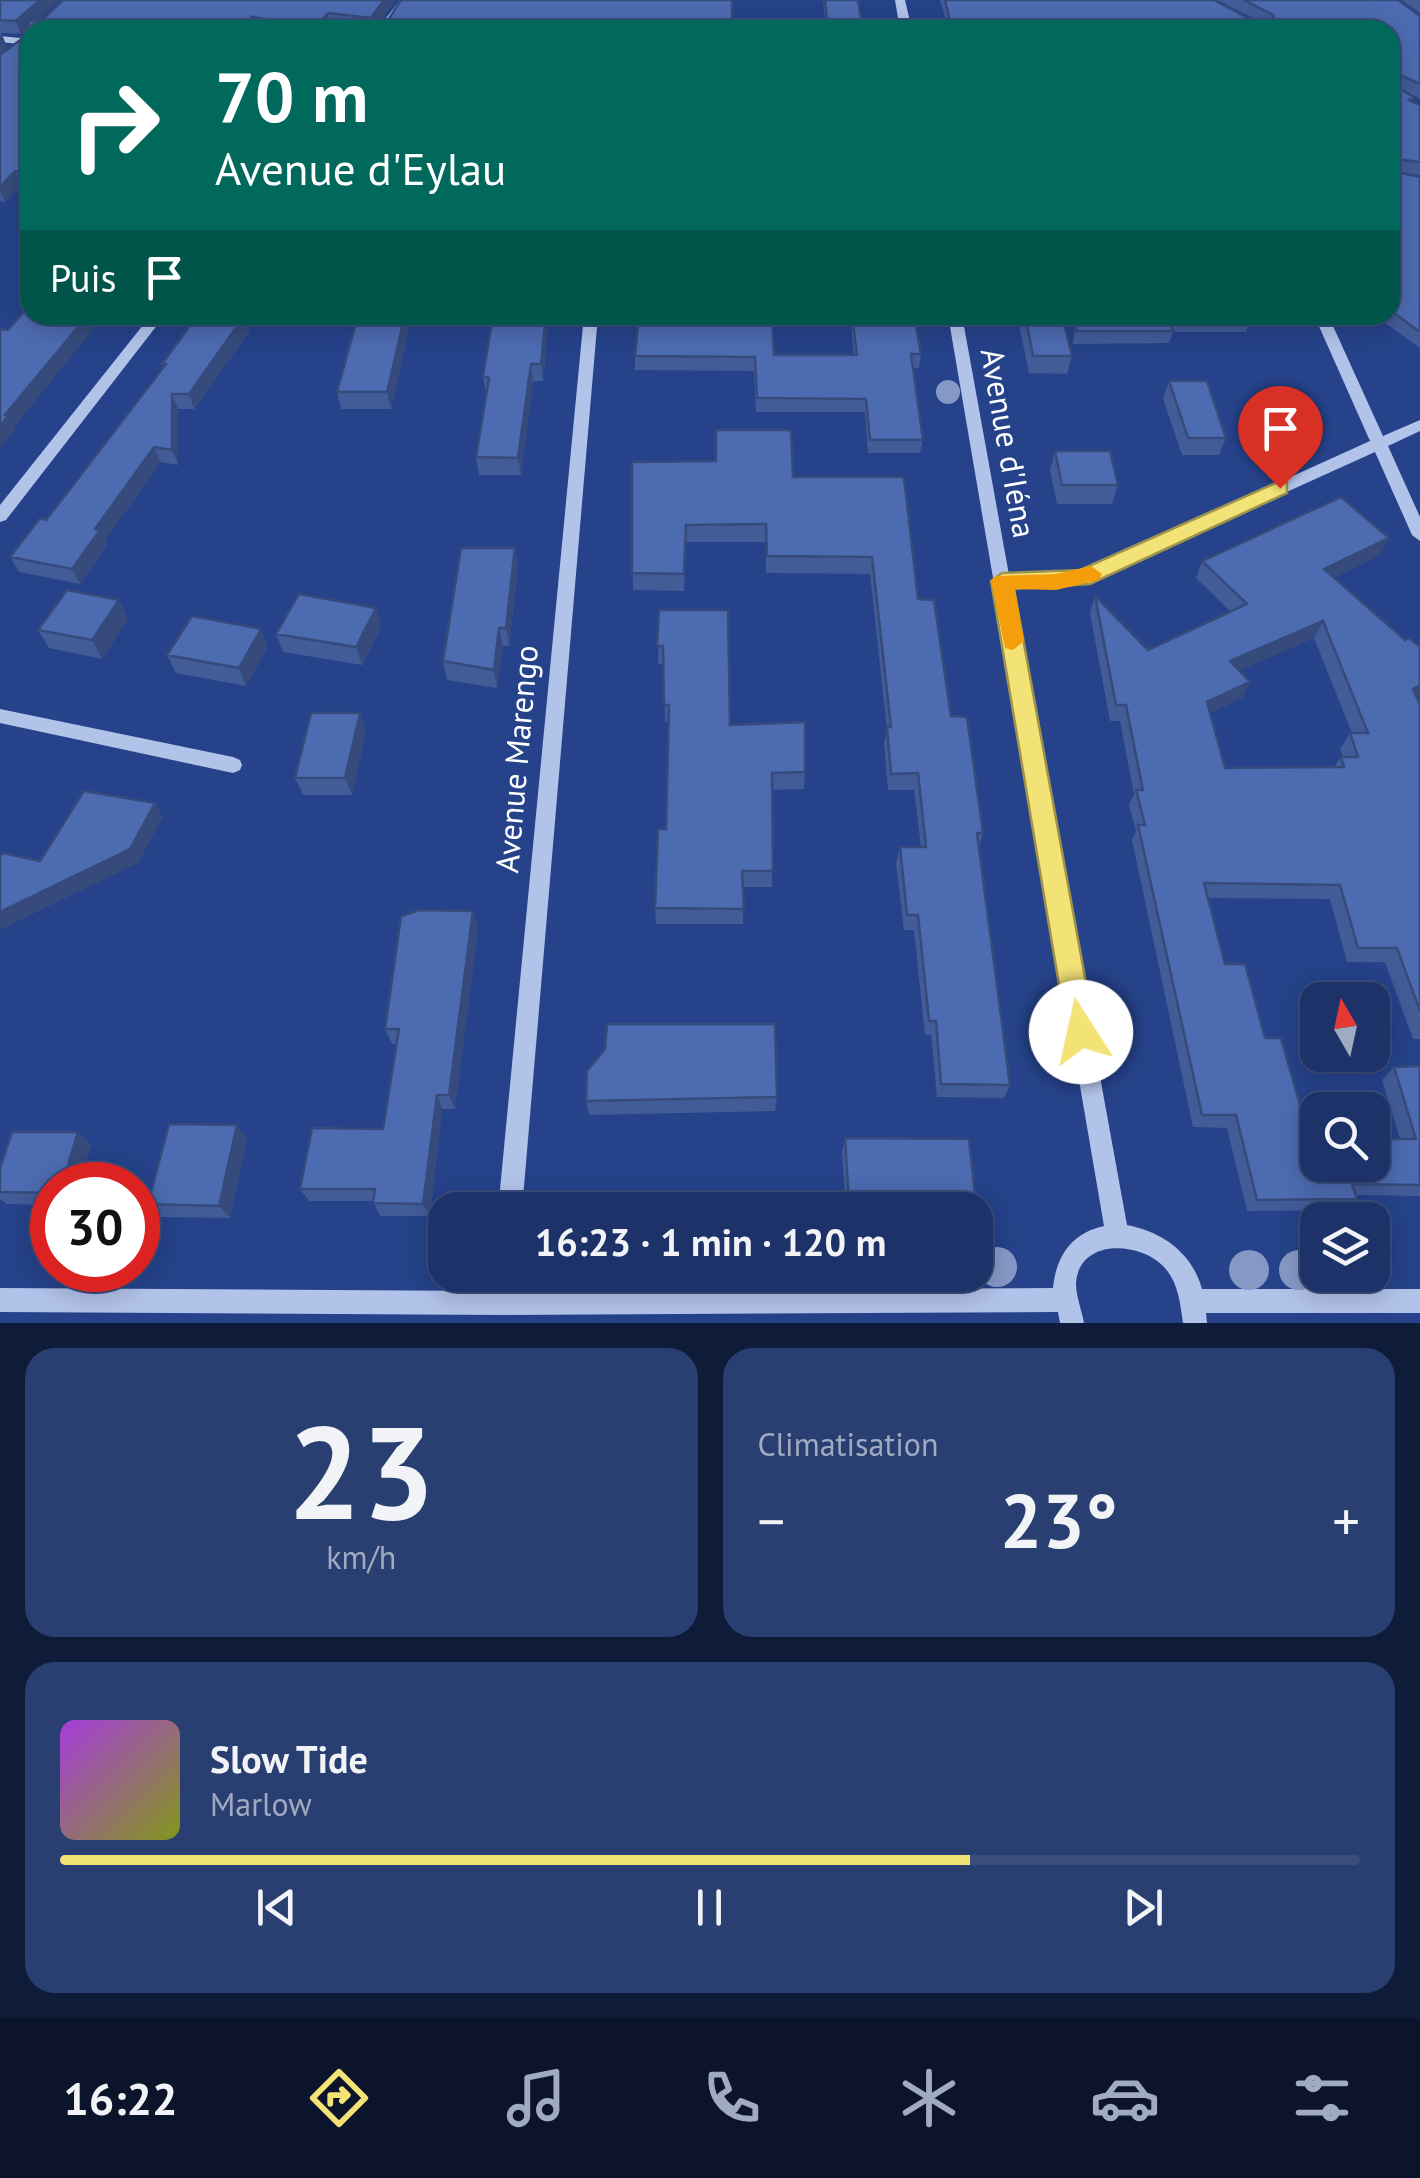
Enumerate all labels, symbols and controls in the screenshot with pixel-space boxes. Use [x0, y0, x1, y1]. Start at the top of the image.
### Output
text: 70 m [215, 51, 368, 141]
icon: right [50, 60, 180, 190]
text: Avenue d'Eylau [215, 139, 506, 197]
icon: arrive [137, 250, 192, 305]
text: Puis [50, 253, 117, 302]
street label: Avenue d'Iéna [972, 345, 1046, 541]
pin [1238, 386, 1323, 489]
icon: arrive [1253, 401, 1308, 456]
street label: Avenue Marengo [485, 643, 547, 875]
position arrow [1029, 980, 1133, 1084]
north arrow [1300, 982, 1390, 1072]
map controls [1300, 982, 1390, 1292]
button: search [1300, 1092, 1390, 1182]
speed limit sign: 30 [30, 1162, 160, 1292]
button: layers [1300, 1202, 1390, 1292]
text: 16:23 · 1 min · 120 m [535, 1217, 886, 1266]
text: 23 [288, 1387, 435, 1555]
text: Climatisation [758, 1423, 938, 1465]
text: 23° [1000, 1472, 1118, 1569]
text: − [758, 1485, 785, 1556]
text: + [1332, 1485, 1360, 1556]
text: km/h [326, 1536, 396, 1578]
text: Slow Tide [210, 1734, 368, 1783]
text: Marlow [210, 1783, 312, 1825]
icon: previous [249, 1880, 304, 1935]
icon: pause [682, 1880, 737, 1935]
icon: next [1116, 1880, 1171, 1935]
icon: directions [304, 2063, 374, 2133]
icon: music [501, 2063, 571, 2133]
icon: phone [697, 2063, 767, 2133]
icon: climate [894, 2063, 964, 2133]
icon: car [1090, 2063, 1160, 2133]
icon: filters [1287, 2063, 1357, 2133]
text: 16:22 [63, 2069, 177, 2127]

